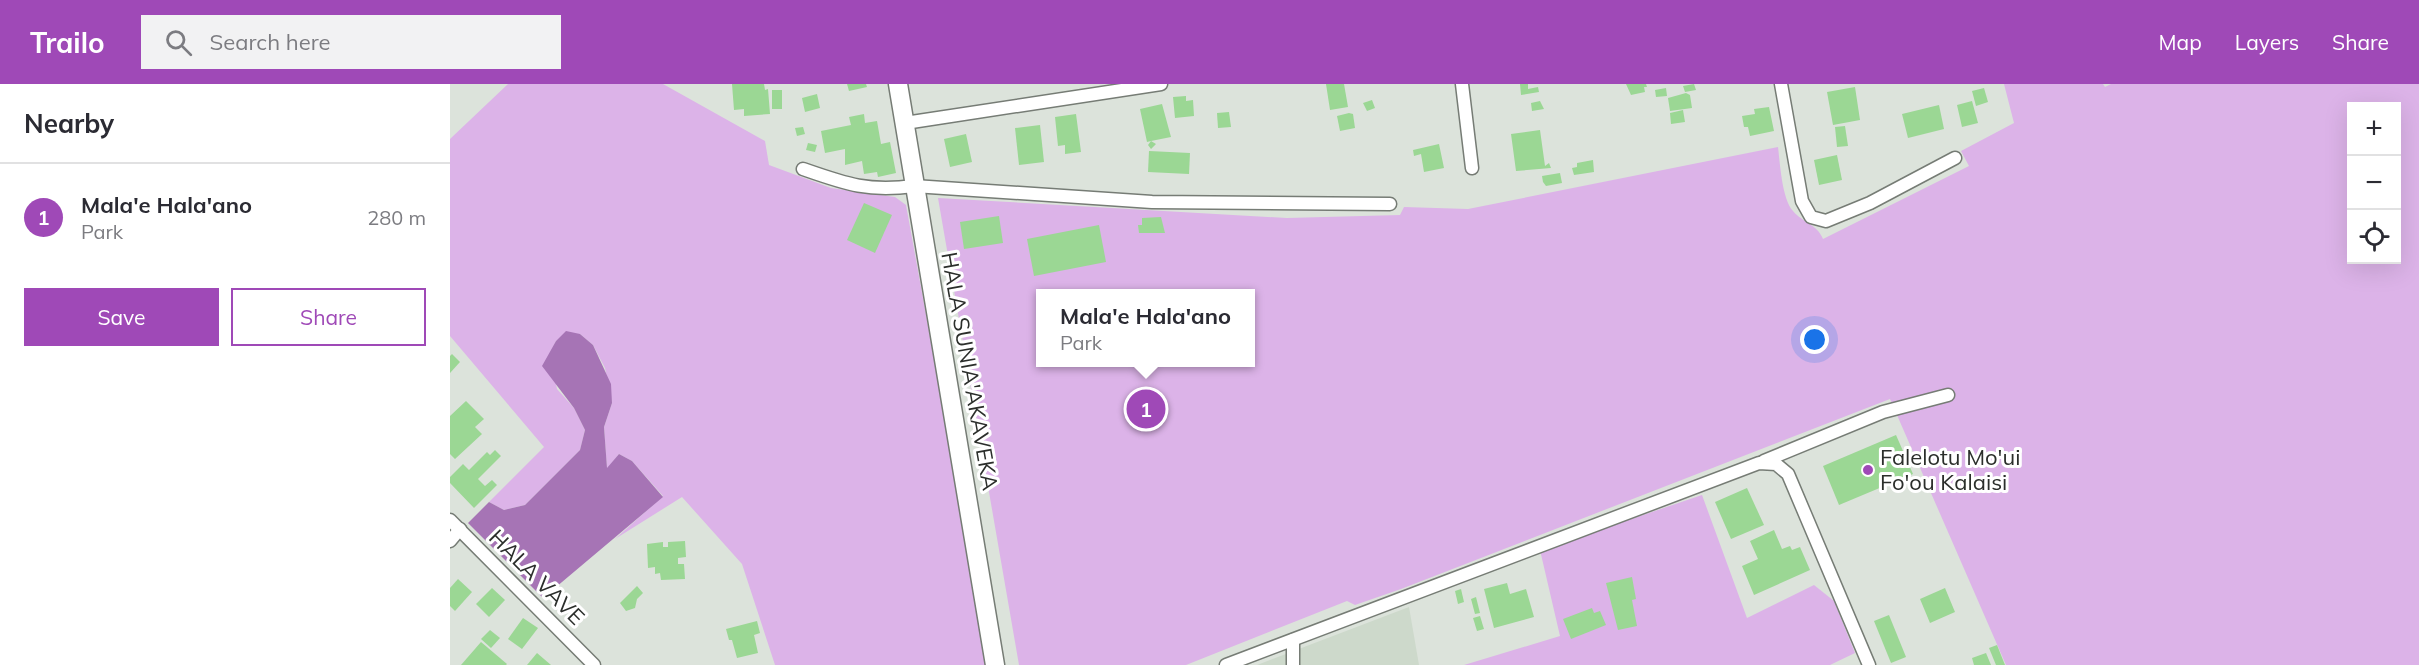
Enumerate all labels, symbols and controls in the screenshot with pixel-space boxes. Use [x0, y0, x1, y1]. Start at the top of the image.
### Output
search box [141, 15, 561, 69]
text: Trailo [30, 25, 105, 60]
icon: search [162, 26, 195, 59]
text: Search here [210, 28, 331, 56]
text: Map [2159, 29, 2202, 55]
text: Layers [2235, 29, 2299, 55]
text: Share [2332, 29, 2389, 55]
map controls [2347, 102, 2401, 264]
button: + [2347, 102, 2401, 156]
text: Nearby [24, 107, 114, 140]
button: − [2347, 156, 2401, 210]
text: Mala'e Hala'ano [81, 191, 252, 219]
text: 1 [38, 205, 50, 230]
text: 280 m [367, 205, 426, 230]
button: locate [2347, 210, 2401, 264]
text: Park [81, 219, 123, 244]
street label: HALA SUNIA'AKAVEKA [935, 250, 1005, 492]
button: Save [24, 288, 219, 346]
button: Share [231, 288, 426, 346]
popup [1036, 289, 1255, 367]
text: Mala'e Hala'ano [1060, 302, 1231, 330]
your location [1800, 325, 1829, 354]
text: Park [1060, 330, 1102, 355]
pin: 1 [1126, 386, 1166, 432]
place label: Falelotu Mo'ui Fo'ou Kalaisi [1880, 443, 2020, 496]
marker: Falelotu Mo'ui Fo'ou Kalaisi [1861, 463, 1875, 477]
street label: HALA VAVE [483, 523, 591, 631]

